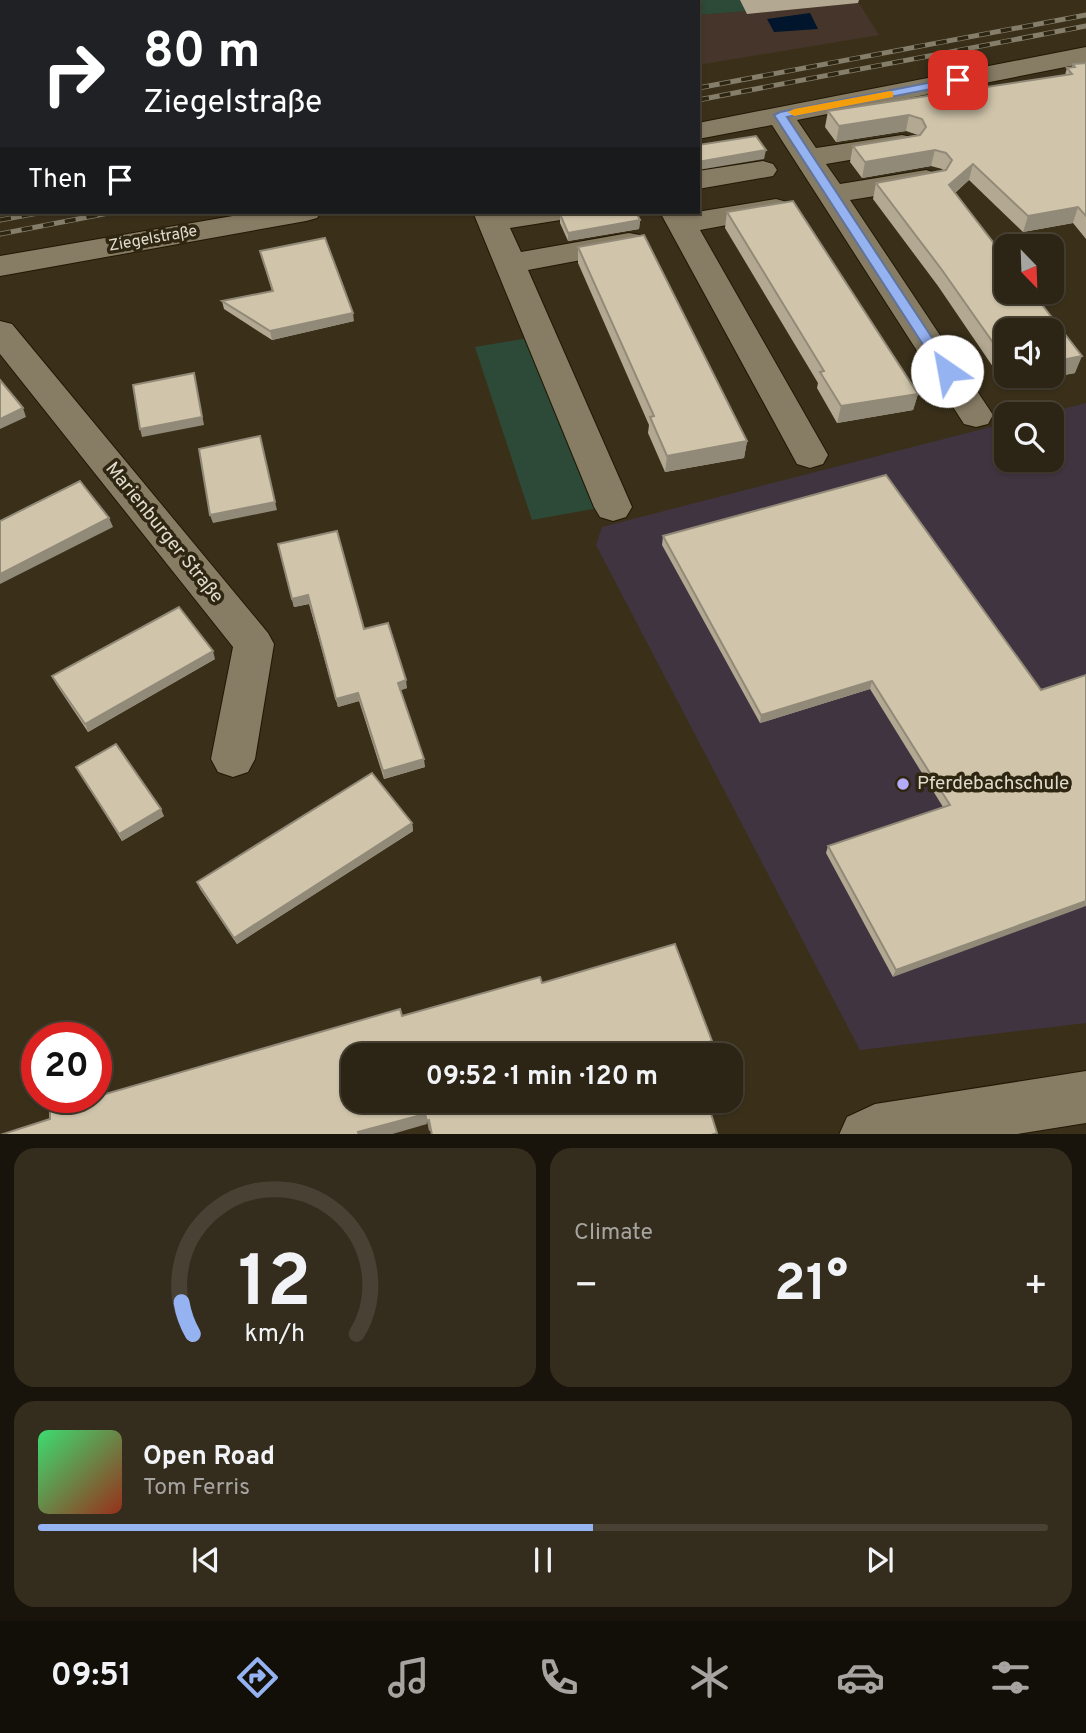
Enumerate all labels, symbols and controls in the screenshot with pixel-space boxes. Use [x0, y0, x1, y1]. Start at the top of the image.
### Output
text: 80 m [143, 23, 260, 85]
icon: right [28, 28, 119, 119]
pin [928, 50, 988, 110]
icon: arrive [939, 61, 977, 99]
text: Ziegelstraße [143, 84, 322, 124]
icon: arrive [101, 161, 139, 199]
text: Then [28, 164, 87, 197]
street label: Ziegelstraße [107, 221, 199, 257]
north arrow [994, 234, 1064, 304]
map controls [994, 234, 1064, 472]
button: sound [994, 318, 1064, 388]
position arrow [910, 334, 984, 408]
button: search [994, 402, 1064, 472]
street label: Marienburger Straße [100, 458, 228, 608]
place label: Pferdebachschule [917, 772, 1069, 796]
marker: Pferdebachschule [895, 776, 911, 792]
speed limit sign: 20 [21, 1022, 112, 1113]
text: 09:52 · 1 min · 120 m [426, 1061, 658, 1094]
text: Climate [574, 1219, 653, 1248]
text: 12 [238, 1240, 312, 1332]
text: 21° [774, 1253, 848, 1319]
text: − [574, 1263, 599, 1312]
text: + [1023, 1263, 1048, 1312]
text: km/h [245, 1318, 305, 1350]
text: Open Road [143, 1441, 275, 1474]
text: Tom Ferris [143, 1474, 250, 1503]
icon: previous [187, 1541, 225, 1579]
icon: pause [524, 1541, 562, 1579]
icon: next [861, 1541, 899, 1579]
icon: directions [233, 1653, 282, 1702]
icon: music [384, 1653, 433, 1702]
icon: phone [534, 1653, 583, 1702]
icon: climate [685, 1653, 734, 1702]
icon: car [836, 1653, 885, 1702]
icon: filters [986, 1653, 1035, 1702]
text: 09:51 [51, 1657, 132, 1697]

